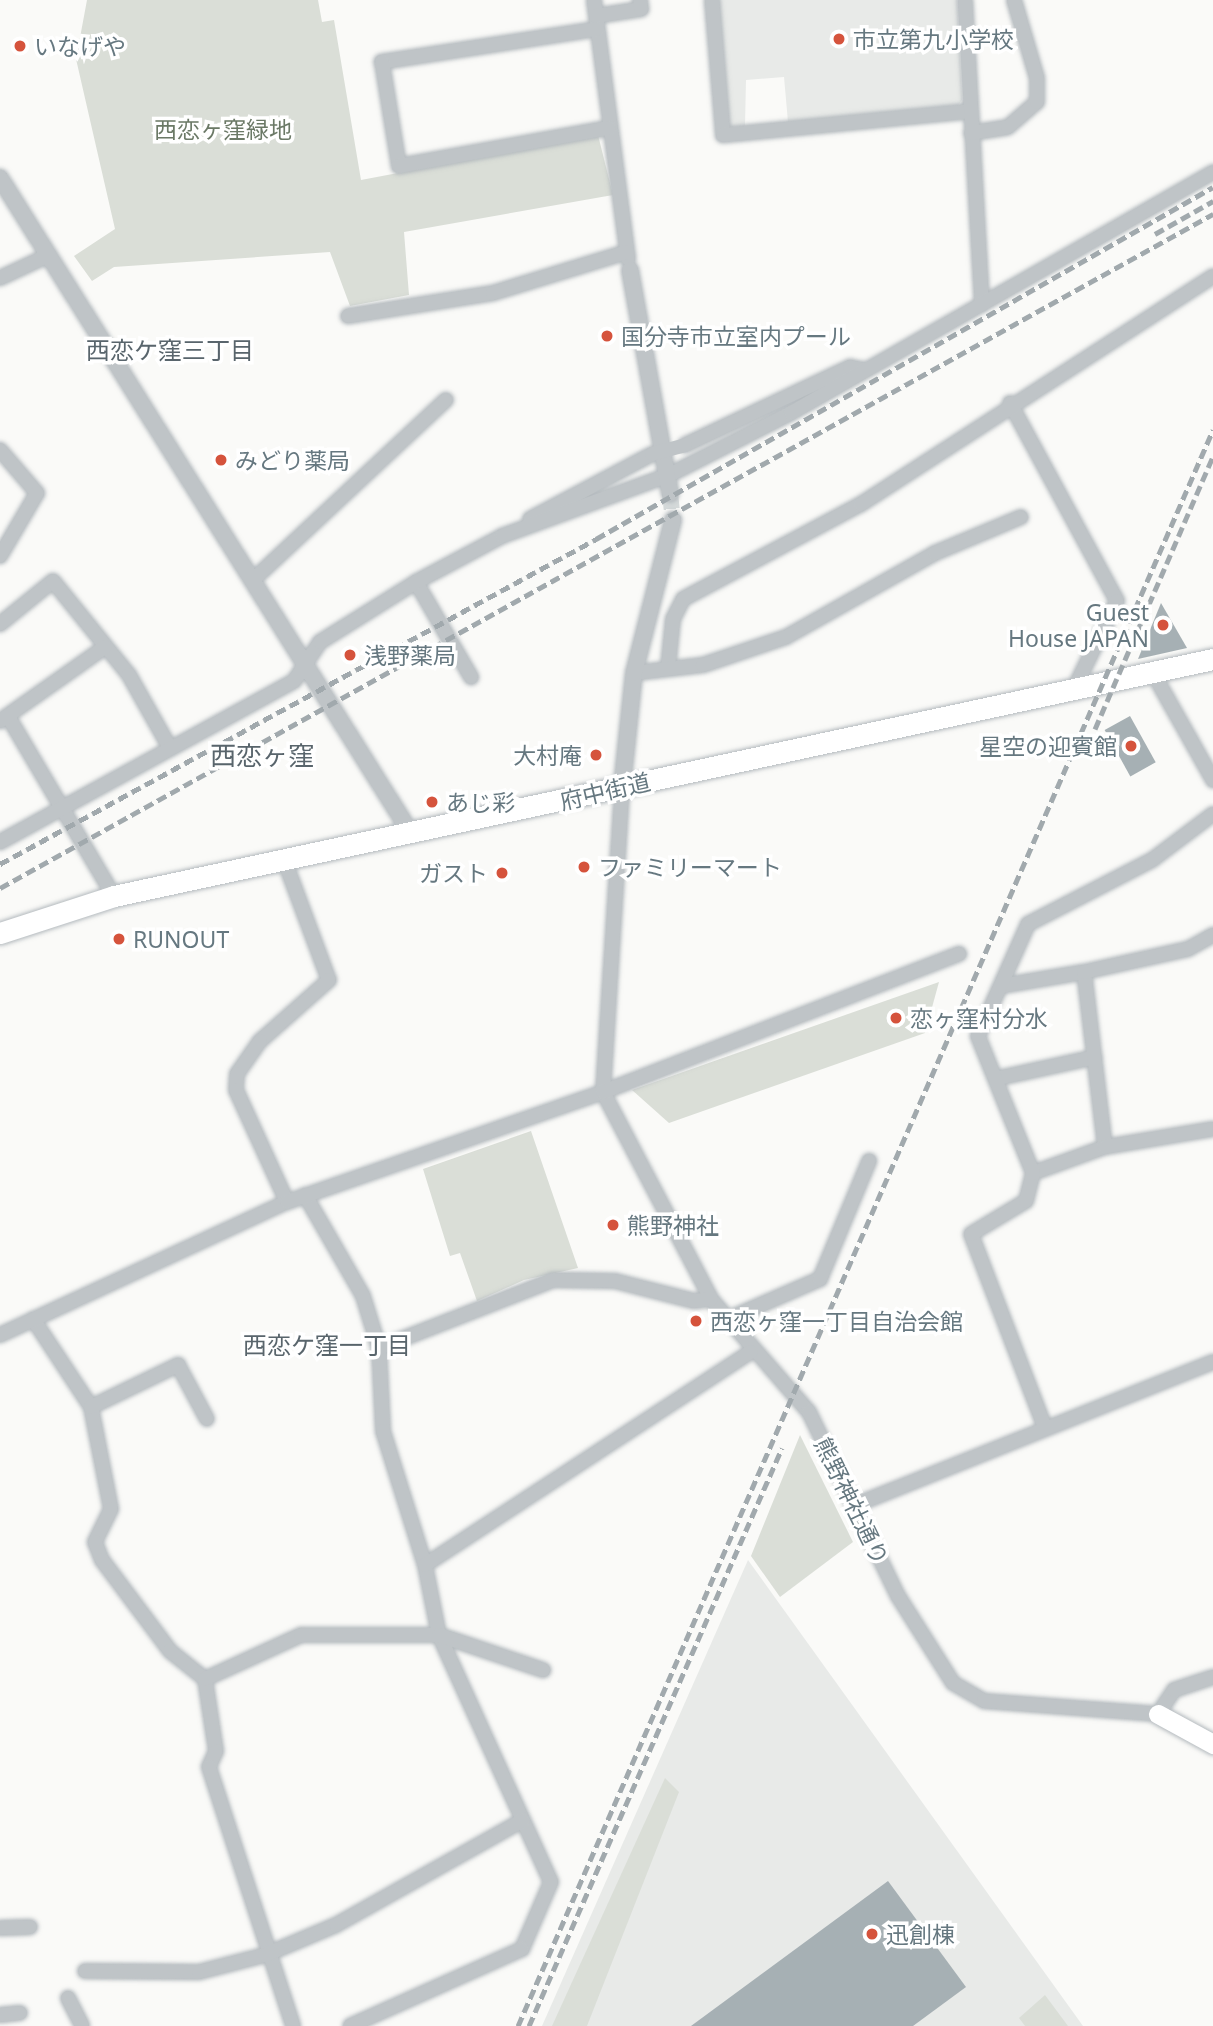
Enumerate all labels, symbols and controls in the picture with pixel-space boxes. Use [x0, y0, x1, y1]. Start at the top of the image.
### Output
place label: 市立第九小学校 [853, 25, 1014, 53]
marker: 市立第九小学校 [831, 31, 847, 47]
place label: いなげや [34, 32, 126, 60]
marker: いなげや [12, 38, 28, 54]
park label: 西恋ヶ窪緑地 [154, 115, 292, 143]
place label: 国分寺市立室内プール [621, 322, 851, 350]
marker: 国分寺市立室内プール [599, 328, 615, 344]
district label: 西恋ケ窪三丁目 [86, 336, 254, 364]
place label: みどり薬局 [235, 446, 350, 474]
marker: みどり薬局 [213, 452, 229, 468]
place label: Guest House JAPAN [1008, 598, 1149, 652]
marker: Guest House JAPAN [1155, 617, 1171, 633]
place label: 浅野薬局 [364, 641, 456, 669]
marker: 浅野薬局 [342, 647, 358, 663]
place label: 星空の迎賓館 [979, 732, 1117, 760]
marker: 星空の迎賓館 [1123, 738, 1139, 754]
district label: 西恋ヶ窪 [210, 740, 314, 772]
place label: 大村庵 [513, 741, 582, 769]
marker: 大村庵 [588, 747, 604, 763]
street label: 府中街道 [557, 767, 653, 815]
place label: あじ彩 [446, 788, 515, 816]
marker: あじ彩 [424, 794, 440, 810]
place label: ファミリーマート [598, 853, 782, 881]
place label: ガスト [419, 859, 488, 887]
marker: ファミリーマート [576, 859, 592, 875]
marker: ガスト [494, 865, 510, 881]
place label: RUNOUT [133, 925, 229, 953]
marker: RUNOUT [111, 931, 127, 947]
place label: 恋ヶ窪村分水 [910, 1004, 1048, 1032]
marker: 恋ヶ窪村分水 [888, 1010, 904, 1026]
place label: 熊野神社 [627, 1211, 719, 1239]
marker: 熊野神社 [605, 1217, 621, 1233]
place label: 西恋ヶ窪一丁目自治会館 [710, 1307, 963, 1335]
marker: 西恋ヶ窪一丁目自治会館 [688, 1313, 704, 1329]
district label: 西恋ケ窪一丁目 [243, 1331, 411, 1359]
street label: 熊野神社通り [809, 1433, 895, 1569]
place label: 迅創棟 [886, 1920, 955, 1948]
marker: 迅創棟 [864, 1926, 880, 1942]

